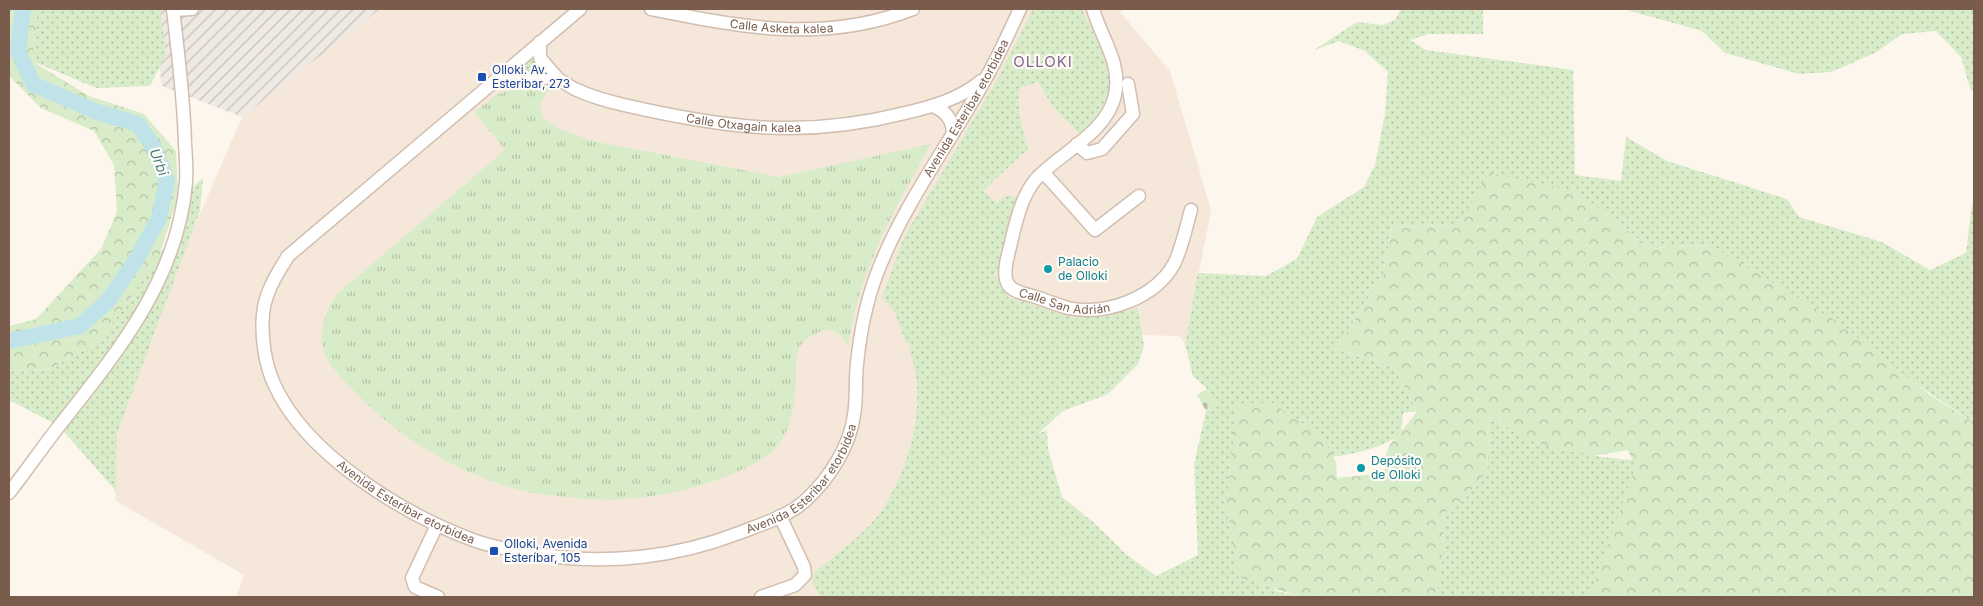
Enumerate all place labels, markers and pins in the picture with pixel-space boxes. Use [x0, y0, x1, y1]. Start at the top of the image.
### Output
place label: Olloki. Av. Esteribar, 273 [492, 62, 570, 91]
marker: Olloki. Av. Esteribar, 273 [476, 71, 488, 83]
place label: Palacio de Olloki [1058, 254, 1107, 283]
marker: Palacio de Olloki [1042, 263, 1054, 275]
place label: Depósito de Olloki [1371, 453, 1421, 482]
marker: Depósito de Olloki [1355, 462, 1367, 474]
place label: Olloki, Avenida Esteríbar, 105 [504, 536, 588, 565]
marker: Olloki, Avenida Esteríbar, 105 [488, 545, 500, 557]

